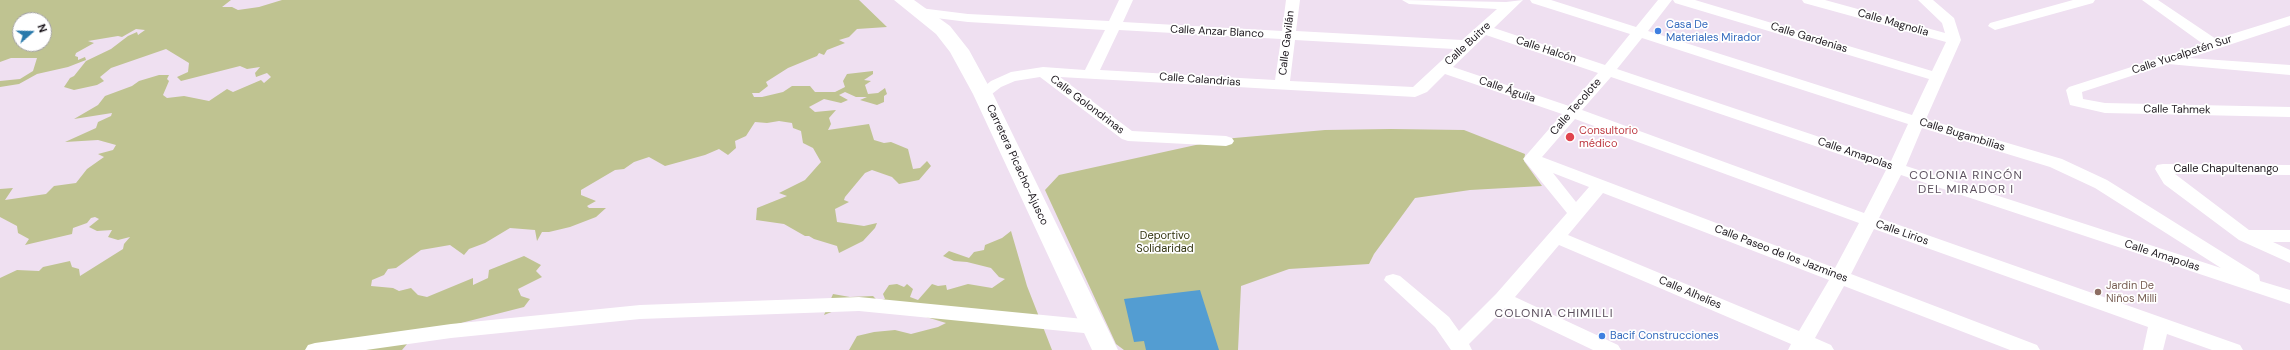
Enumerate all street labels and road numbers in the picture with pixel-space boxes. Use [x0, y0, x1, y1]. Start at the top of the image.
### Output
street label: Calle Magnolia [1856, 7, 1930, 39]
street label: Calle Gavilán [1276, 10, 1298, 76]
street label: Calle Buitre [1442, 19, 1494, 69]
street label: Calle Gardenias [1769, 20, 1849, 56]
street label: Calle Anzar Blanco [1170, 23, 1264, 41]
street label: Calle Yucalpetén Sur [2130, 33, 2234, 77]
street label: Calle Halcón [1514, 34, 1578, 66]
street label: Calle Calandrias [1159, 71, 1241, 89]
street label: Calle Golondrinas [1047, 73, 1127, 137]
street label: Calle Águila [1477, 74, 1537, 106]
street label: Calle Tecolote [1548, 76, 1604, 138]
street label: Carretera Picacho-Ajusco [983, 102, 1051, 228]
street label: Calle Tahmek [2143, 103, 2211, 117]
street label: Calle Bugambilias [1918, 116, 2006, 154]
street label: Calle Amapolas [1816, 135, 1894, 173]
street label: Calle Chapultenango [2173, 162, 2279, 176]
street label: Calle Lirios [1874, 218, 1930, 248]
street label: Calle Paseo de los Jazmines [1712, 222, 1850, 286]
street label: Calle Amapolas [2123, 238, 2201, 274]
street label: Calle Alhelíes [1657, 274, 1723, 312]

